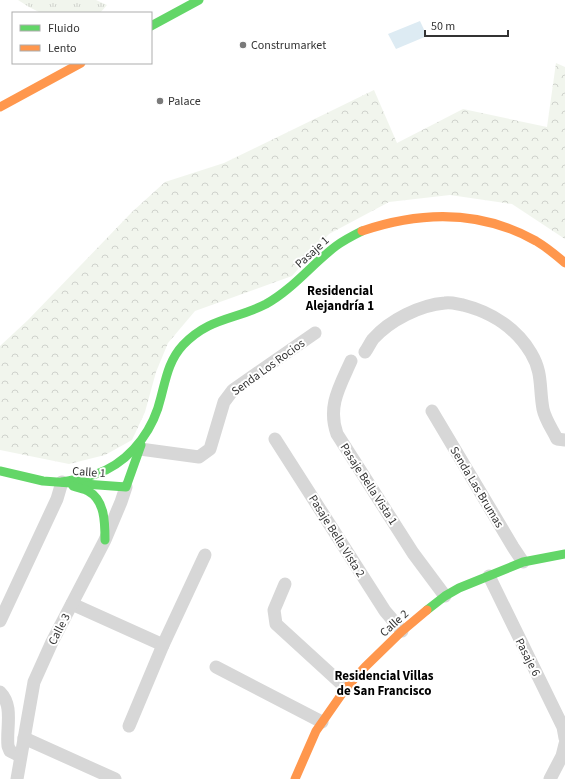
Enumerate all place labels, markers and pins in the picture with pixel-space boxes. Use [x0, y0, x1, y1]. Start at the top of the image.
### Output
place label: Construmarket [251, 37, 326, 54]
marker: Construmarket [238, 40, 248, 50]
place label: Palace [168, 93, 201, 110]
marker: Palace [155, 96, 165, 106]

